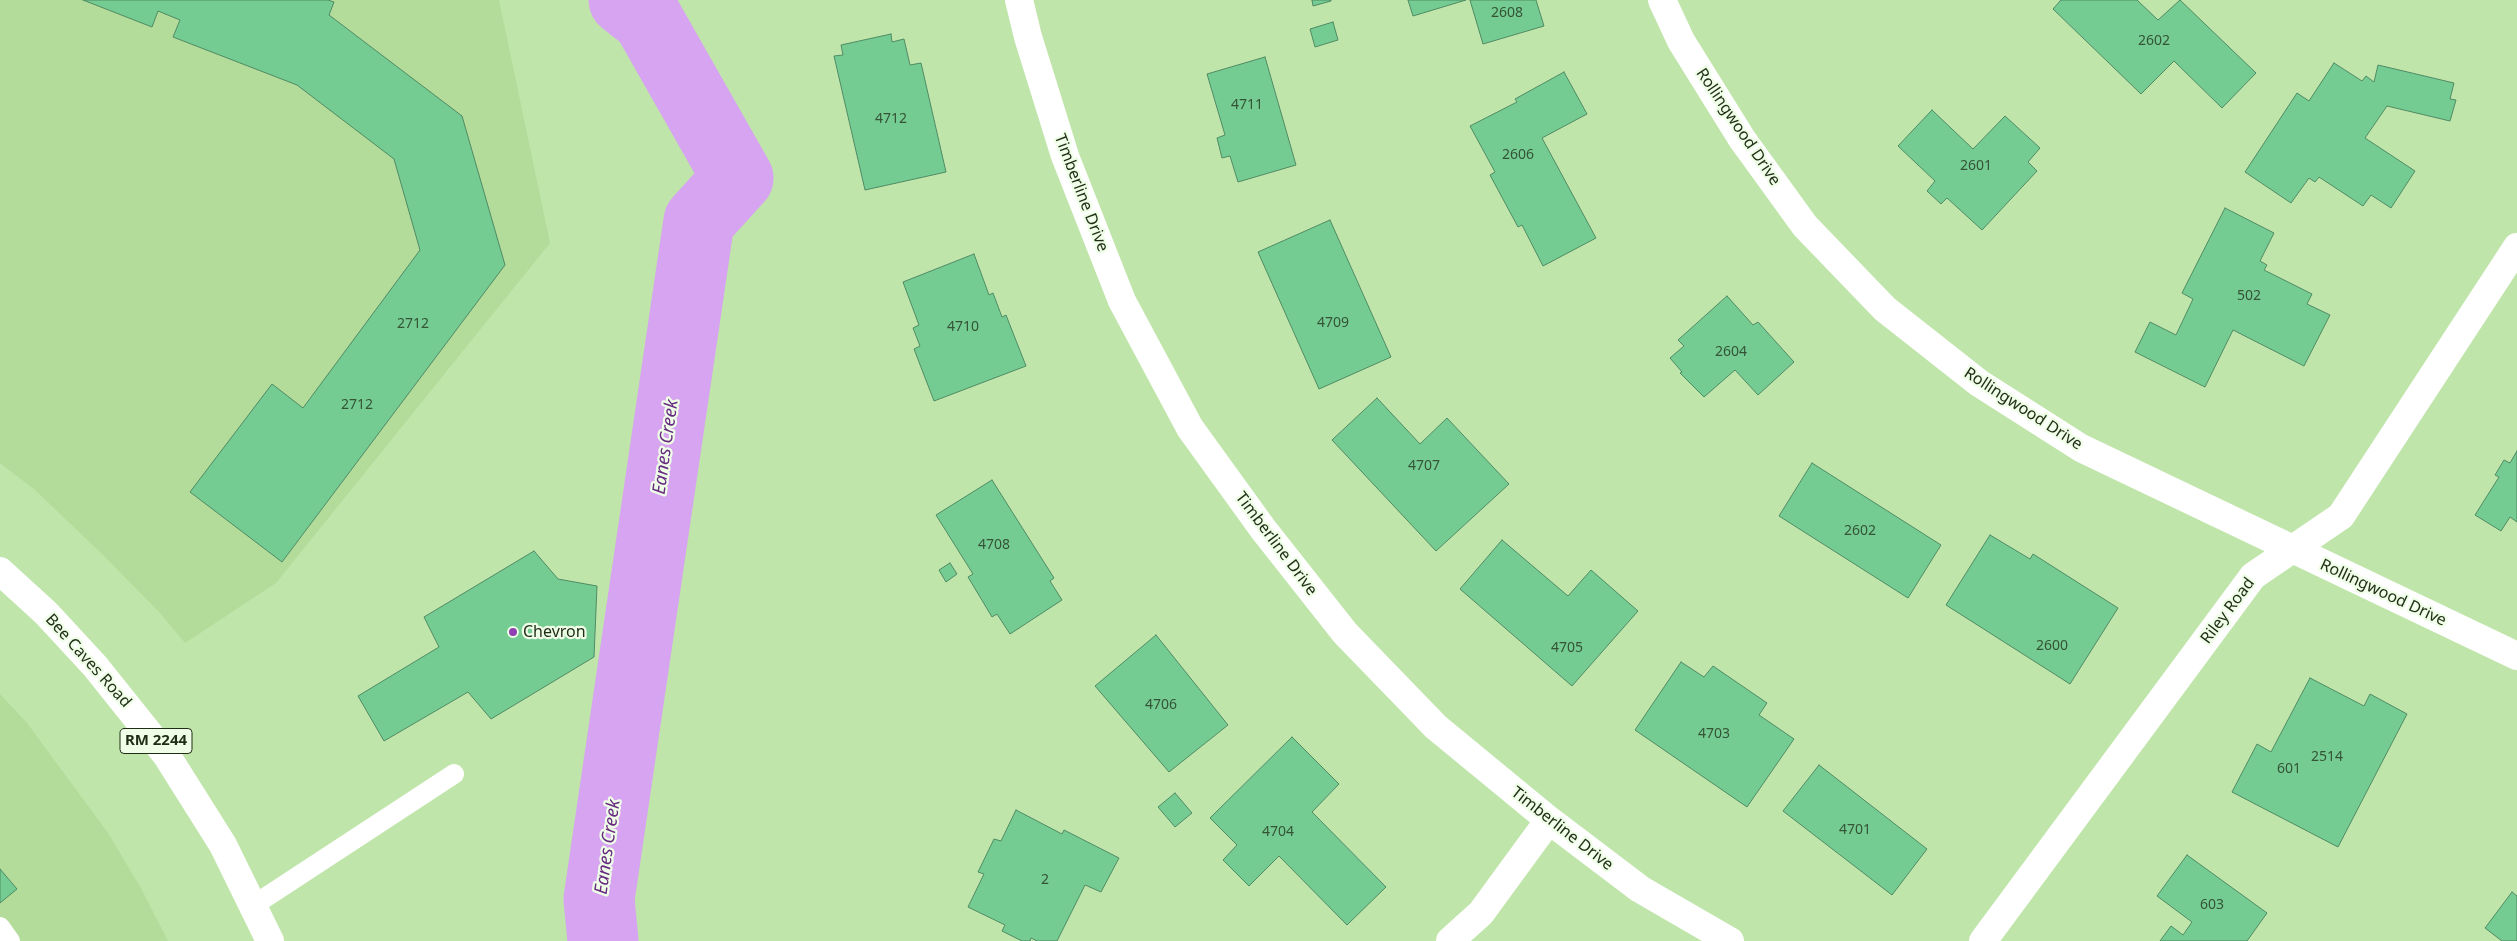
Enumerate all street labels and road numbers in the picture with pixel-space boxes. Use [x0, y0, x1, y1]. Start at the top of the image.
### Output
street label: Rollingwood Drive [1692, 65, 1784, 189]
street label: Timberline Drive [1050, 132, 1112, 254]
street label: Rollingwood Drive [1960, 364, 2086, 454]
street label: Timberline Drive [1231, 489, 1321, 599]
street label: Rollingwood Drive [2317, 555, 2449, 631]
street label: Riley Road [2197, 574, 2259, 648]
street label: Bee Caves Road [41, 610, 135, 712]
road number: RM 2244 [120, 728, 192, 754]
street label: Timberline Drive [1507, 783, 1617, 875]

